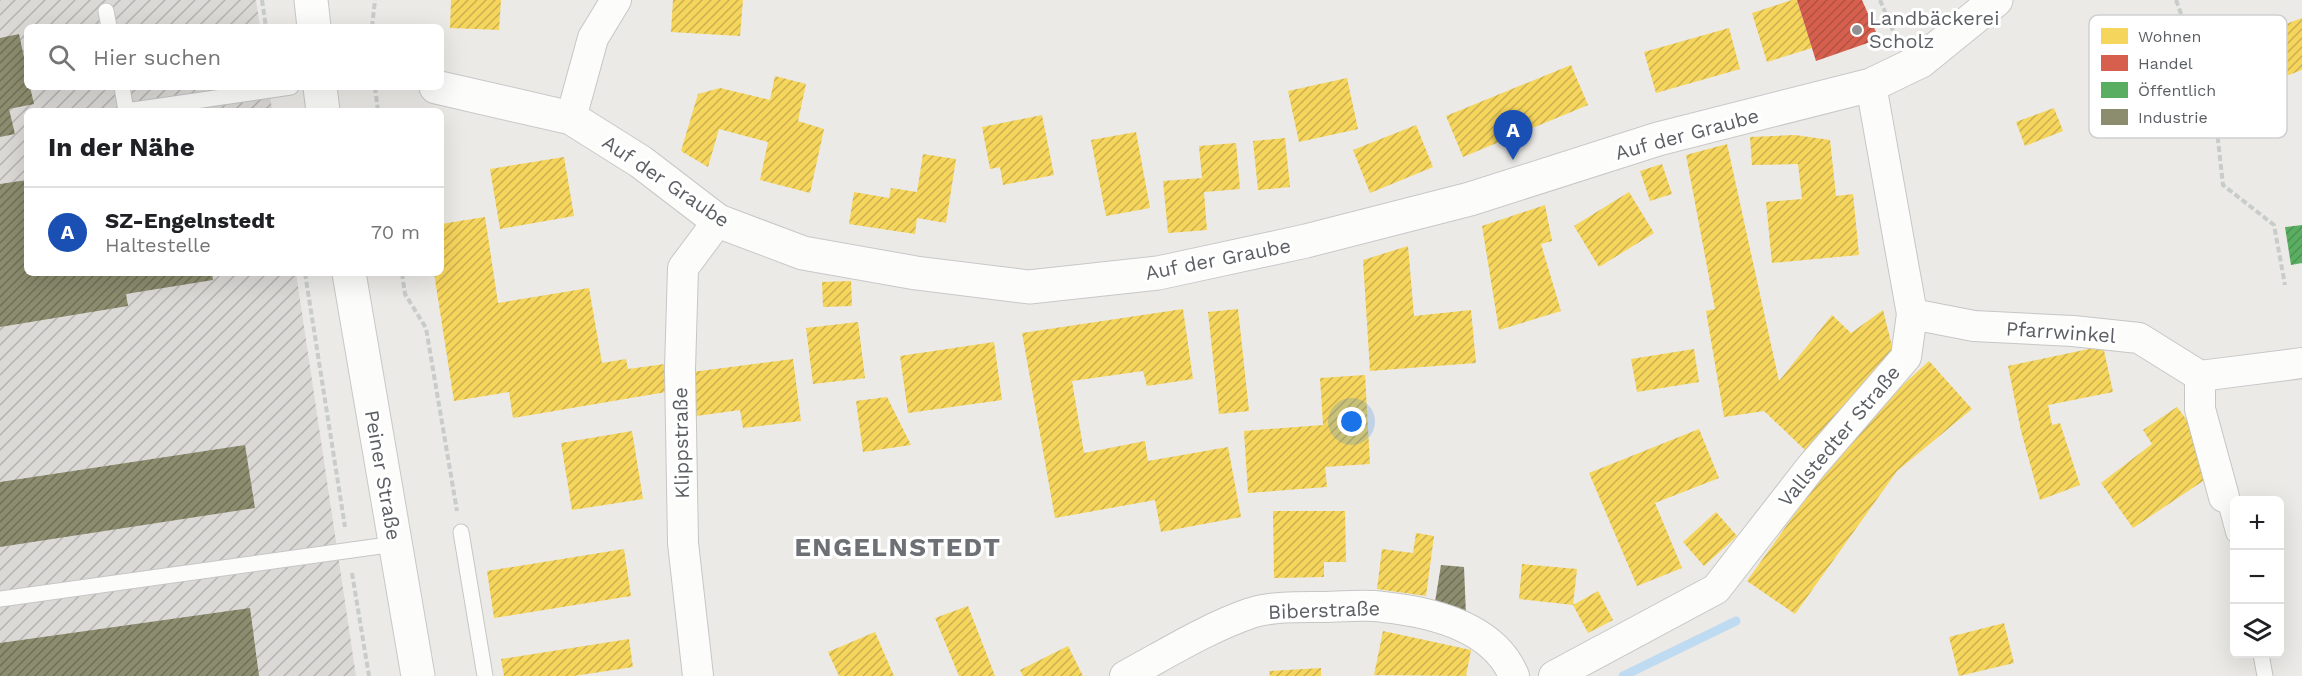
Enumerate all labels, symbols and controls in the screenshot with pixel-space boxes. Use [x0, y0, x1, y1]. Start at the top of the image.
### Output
place label: Landbäckerei Scholz [1869, 6, 1999, 53]
legend [2089, 15, 2287, 138]
marker: Landbäckerei Scholz [1850, 23, 1864, 37]
search box [24, 24, 444, 90]
text: Wohnen [2138, 27, 2201, 46]
icon: search [45, 41, 78, 74]
text: Hier suchen [93, 45, 221, 70]
text: Handel [2138, 54, 2193, 73]
text: Öffentlich [2138, 81, 2216, 100]
street label: Auf der Graube [1612, 103, 1762, 165]
text: Industrie [2138, 108, 2208, 127]
pin: A [1494, 110, 1532, 160]
street label: Auf der Graube [598, 130, 734, 232]
text: In der Nähe [48, 132, 195, 162]
text: SZ-Engelnstedt [105, 208, 275, 233]
text: A [61, 220, 74, 244]
text: 70 m [371, 220, 420, 244]
text: Haltestelle [105, 233, 211, 257]
street label: Auf der Graube [1143, 233, 1293, 285]
street label: Pfarrwinkel [2005, 316, 2117, 348]
street label: Vallstedter Straße [1773, 360, 1905, 512]
street label: Klippstraße [668, 387, 694, 499]
your location [1337, 407, 1366, 436]
street label: Peiner Straße [360, 408, 406, 542]
map controls [2230, 496, 2284, 658]
button: + [2230, 496, 2284, 550]
district label: ENGELNSTEDT [794, 532, 1002, 562]
button: − [2230, 550, 2284, 604]
street label: Biberstraße [1268, 596, 1380, 624]
button: layers [2230, 604, 2284, 658]

